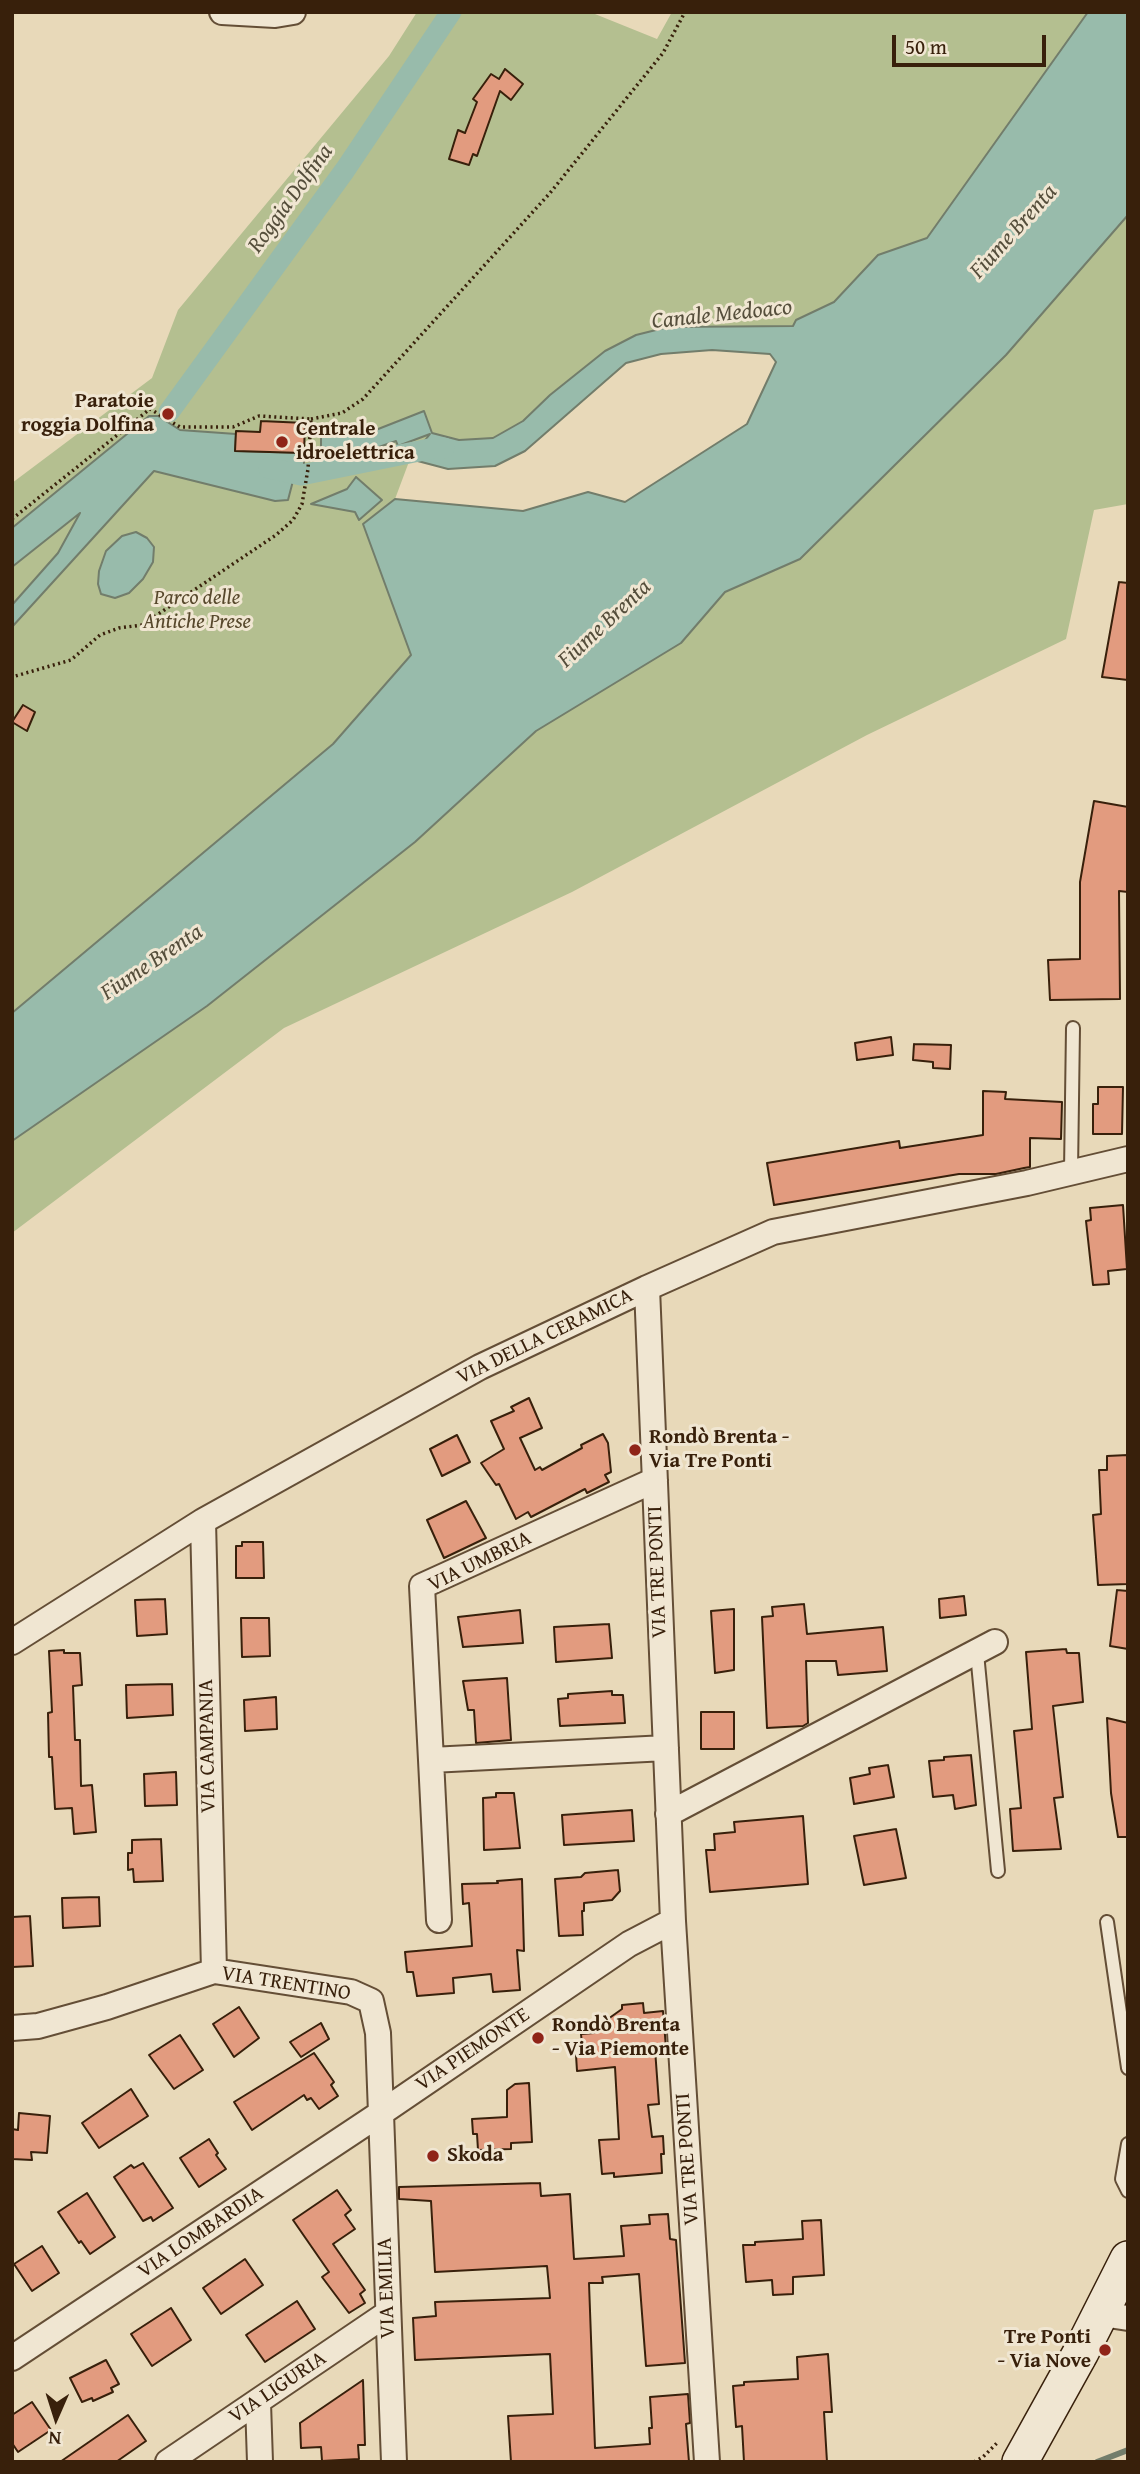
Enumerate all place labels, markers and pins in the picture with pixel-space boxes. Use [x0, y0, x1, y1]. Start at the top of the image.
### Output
place label: Paratoie roggia Dolfina [21, 389, 154, 439]
marker: Paratoie roggia Dolfina [160, 406, 176, 422]
place label: Centrale idroelettrica [296, 417, 415, 467]
marker: Centrale idroelettrica [274, 434, 290, 450]
place label: Rondò Brenta - Via Tre Ponti [649, 1425, 789, 1475]
marker: Rondò Brenta - Via Tre Ponti [627, 1442, 643, 1458]
place label: Rondò Brenta - Via Piemonte [552, 2013, 689, 2063]
marker: Rondò Brenta - Via Piemonte [530, 2030, 546, 2046]
place label: Skoda [447, 2143, 504, 2169]
marker: Skoda [425, 2148, 441, 2164]
place label: Tre Ponti - Via Nove [997, 2325, 1091, 2375]
marker: Tre Ponti - Via Nove [1097, 2342, 1113, 2358]

